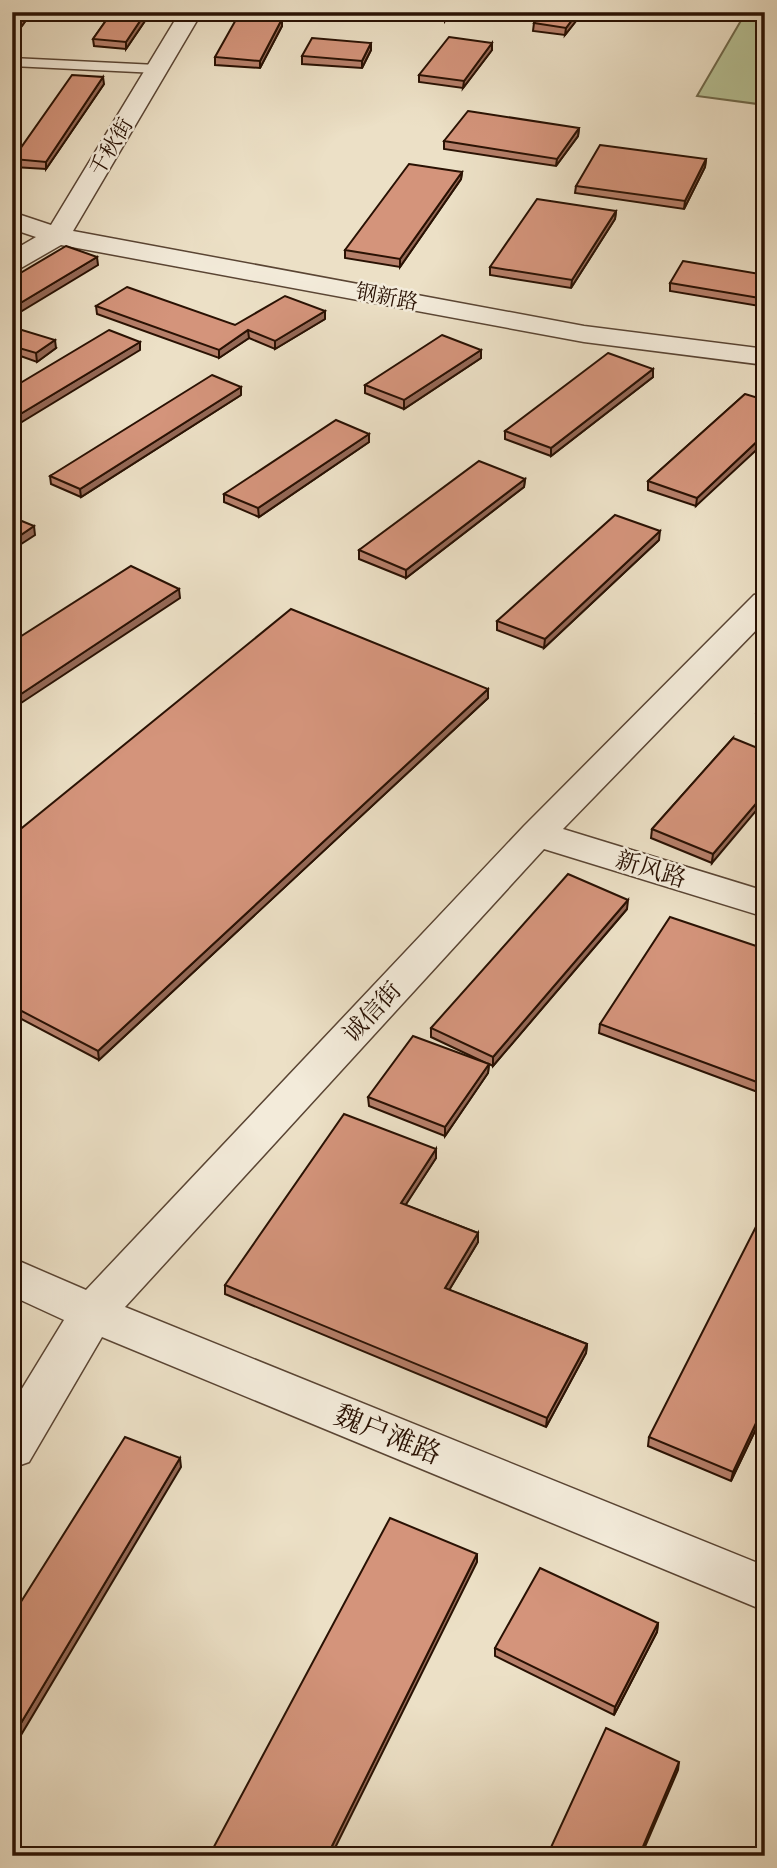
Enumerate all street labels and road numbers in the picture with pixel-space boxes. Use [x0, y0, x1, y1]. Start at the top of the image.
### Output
street label: 千秋街 [84, 113, 141, 182]
street label: 钢新路 [353, 278, 420, 319]
street label: 新风路 [611, 844, 690, 898]
street label: 诚信街 [336, 975, 410, 1051]
street label: 魏户滩路 [328, 1397, 446, 1475]

